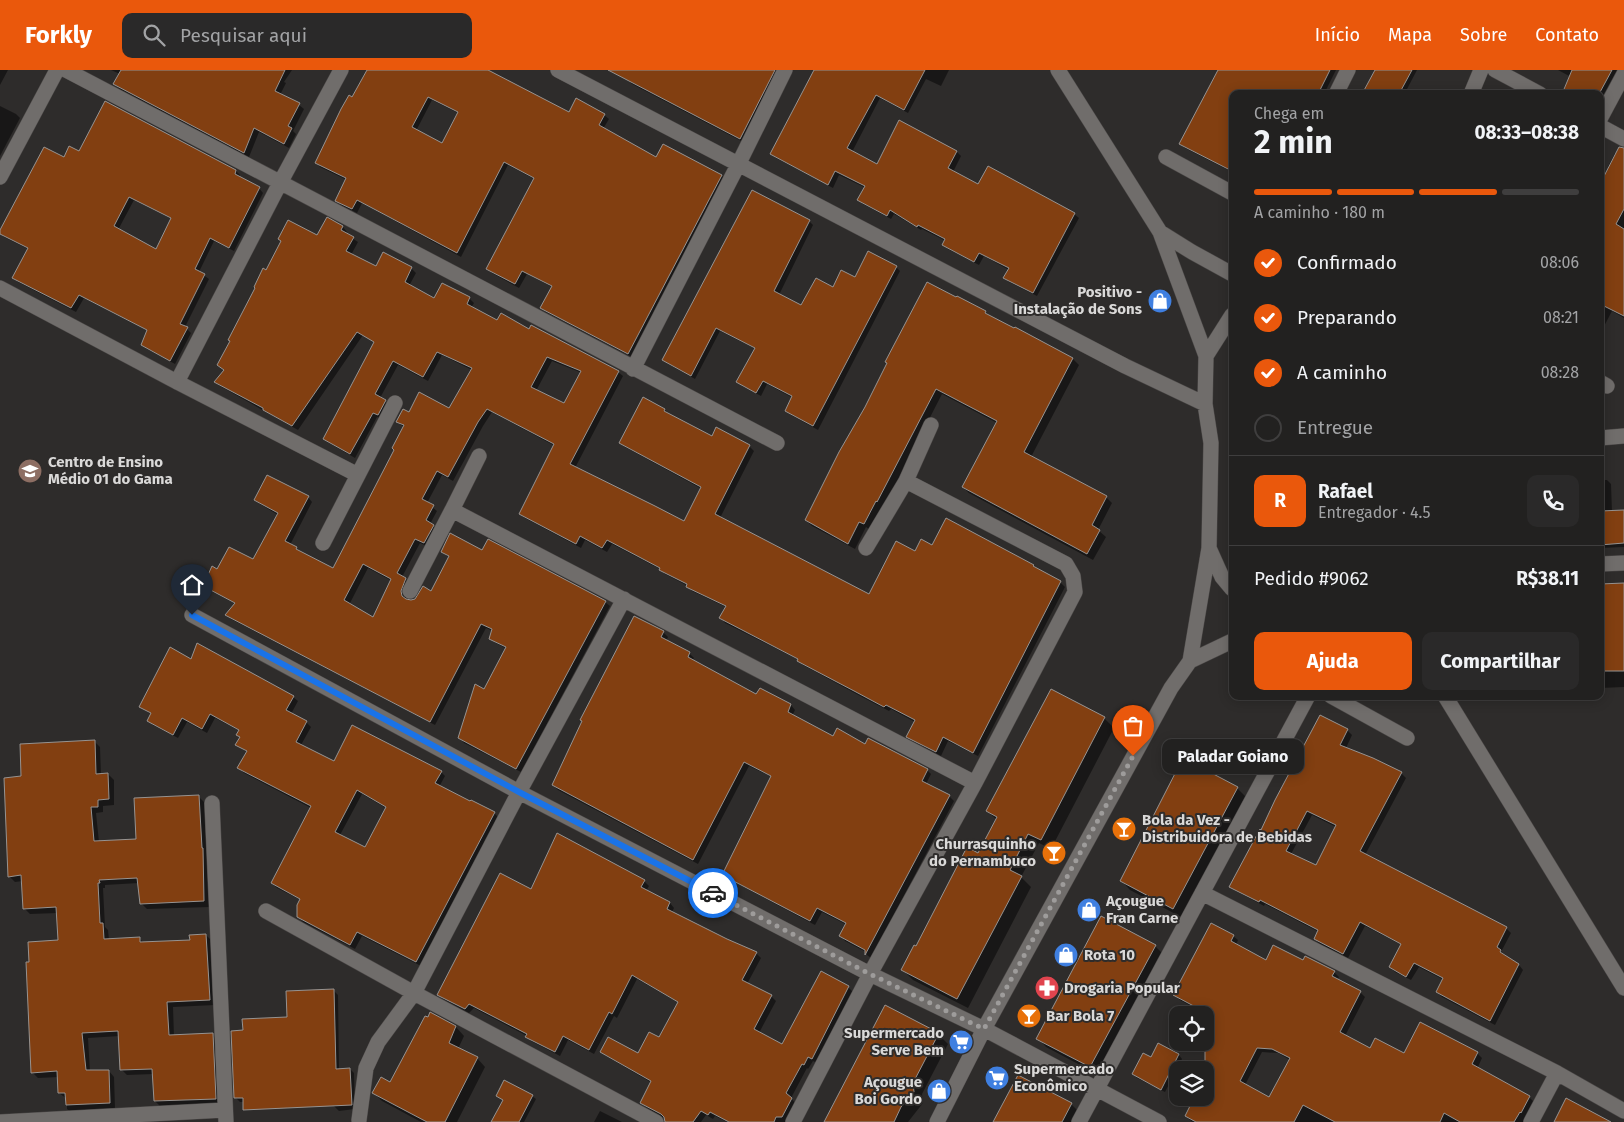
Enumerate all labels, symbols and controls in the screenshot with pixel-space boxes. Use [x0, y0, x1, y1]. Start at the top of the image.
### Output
search box [122, 13, 472, 58]
text: Forkly [25, 21, 92, 49]
icon: search [140, 21, 168, 49]
text: Pesquisar aqui [180, 24, 307, 47]
text: Início [1315, 24, 1360, 46]
text: Mapa [1388, 24, 1432, 46]
text: Sobre [1460, 24, 1507, 46]
text: Contato [1535, 24, 1599, 46]
text: Chega em [1254, 104, 1324, 123]
text: 08:33–08:38 [1474, 121, 1579, 144]
text: 2 min [1254, 123, 1333, 161]
text: A caminho · 180 m [1254, 203, 1385, 222]
icon: check [1254, 249, 1282, 277]
text: Confirmado [1297, 251, 1397, 274]
text: 08:06 [1540, 253, 1579, 272]
place label: Positivo - Instalação de Sons [1014, 283, 1142, 319]
shop icon: Positivo - Instalação de Sons [1147, 288, 1173, 314]
icon: check [1254, 304, 1282, 332]
text: Preparando [1297, 306, 1397, 329]
text: 08:21 [1543, 308, 1579, 327]
icon: check [1254, 359, 1282, 387]
text: A caminho [1297, 361, 1387, 384]
text: 08:28 [1541, 363, 1579, 382]
text: Entregue [1297, 416, 1373, 439]
place label: Centro de Ensino Médio 01 do Gama [48, 453, 173, 488]
school or university icon: Centro de Ensino Médio 01 do Gama [17, 458, 43, 484]
button: phone [1527, 475, 1579, 527]
text: Rafael [1318, 480, 1373, 503]
text: R [1274, 489, 1286, 512]
text: Entregador · 4.5 [1318, 503, 1431, 522]
pin [171, 564, 213, 615]
text: Pedido #9062 [1254, 567, 1369, 590]
text: R$38.11 [1516, 567, 1579, 590]
icon: home [178, 571, 206, 599]
button: Ajuda [1254, 632, 1412, 690]
button: Compartilhar [1422, 632, 1579, 690]
pin [1112, 705, 1154, 756]
icon: bag [1119, 712, 1147, 740]
callout: Paladar Goiano [1163, 738, 1306, 774]
text: Paladar Goiano [1178, 747, 1288, 766]
place label: Bola da Vez - Distribuidora de Bebidas [1142, 811, 1312, 846]
bar icon: Bola da Vez - Distribuidora de Bebidas [1111, 816, 1137, 842]
place label: Churrasquinho do Pernambuco [929, 835, 1036, 870]
bar icon: Churrasquinho do Pernambuco [1041, 840, 1067, 866]
courier [688, 868, 738, 918]
icon: car [699, 879, 727, 907]
place label: Açougue Fran Carne [1105, 892, 1178, 927]
shop icon: Açougue Fran Carne [1076, 897, 1102, 923]
shop icon: Rota 10 [1053, 942, 1079, 968]
place label: Rota 10 [1084, 946, 1135, 964]
pharmacy icon: Drogaria Popular [1034, 975, 1060, 1001]
place label: Drogaria Popular [1064, 979, 1181, 997]
bar icon: Bar Bola 7 [1016, 1003, 1042, 1029]
map controls [1169, 1006, 1214, 1106]
button: locate [1169, 1006, 1214, 1051]
place label: Bar Bola 7 [1046, 1007, 1114, 1025]
place label: Supermercado Serve Bem [844, 1024, 944, 1059]
supermarket icon: Supermercado Serve Bem [948, 1029, 974, 1055]
place label: Supermercado Econômico [1014, 1060, 1114, 1095]
button: layers [1169, 1061, 1214, 1106]
supermarket icon: Supermercado Econômico [984, 1065, 1010, 1091]
place label: Açougue Boi Gordo [854, 1073, 922, 1108]
shop icon: Açougue Boi Gordo [926, 1078, 952, 1104]

